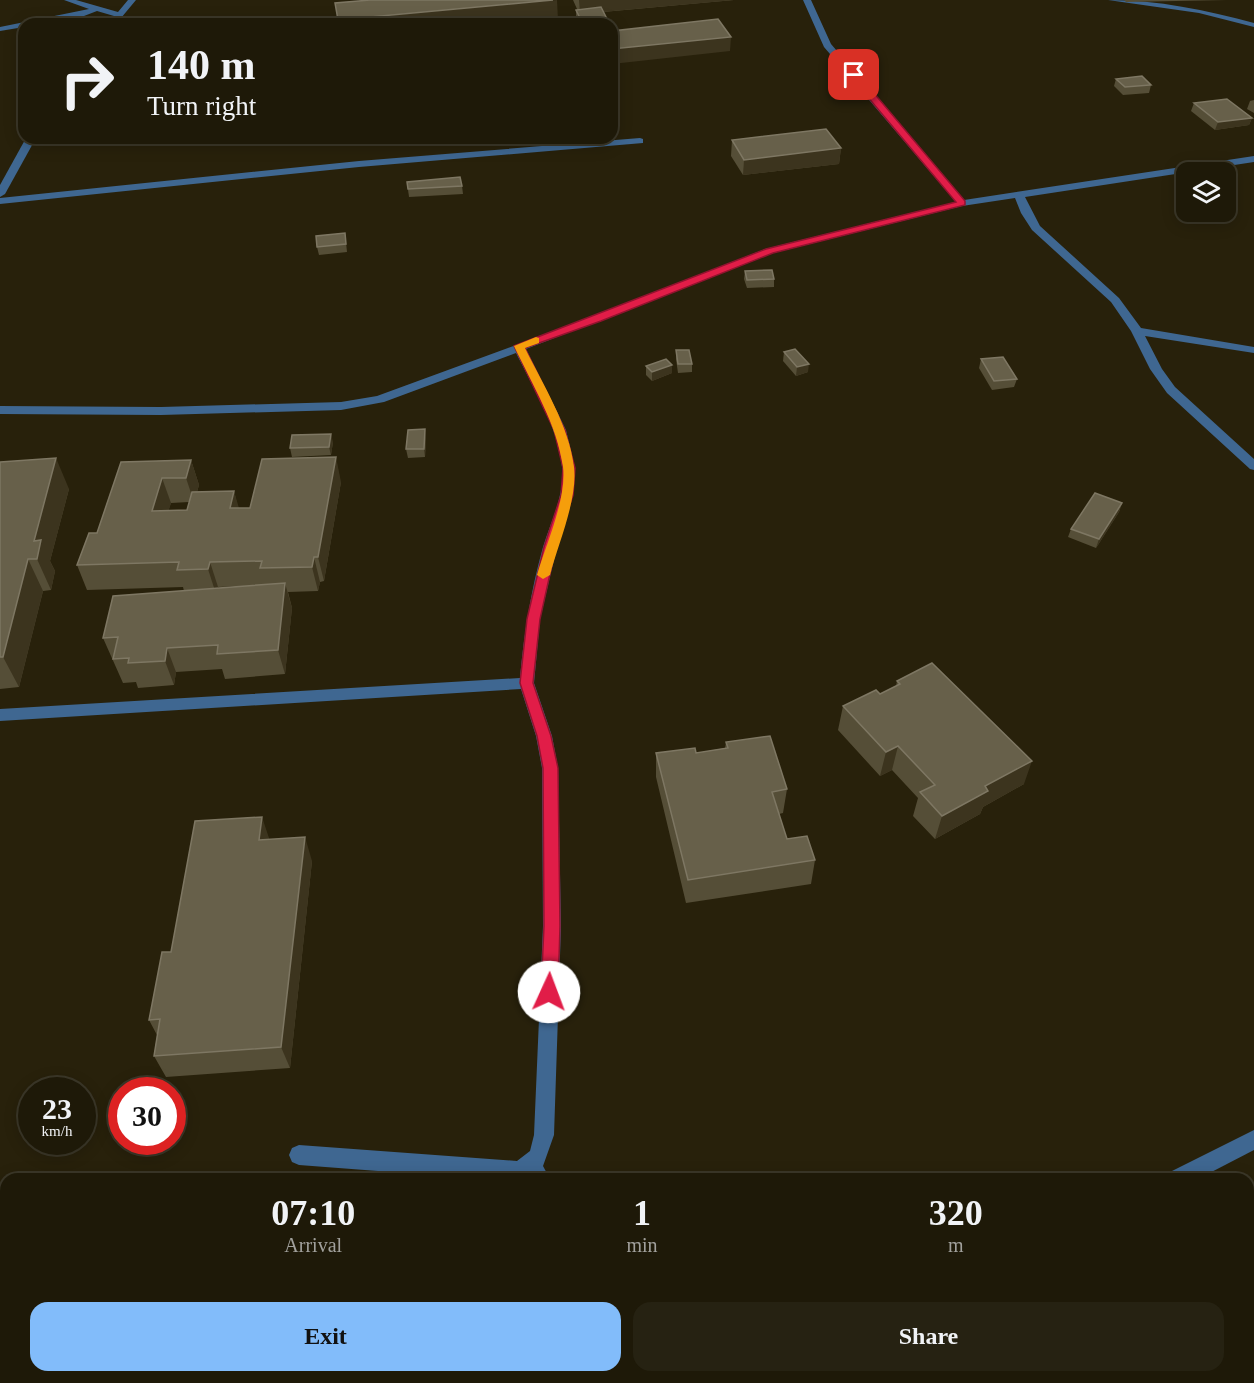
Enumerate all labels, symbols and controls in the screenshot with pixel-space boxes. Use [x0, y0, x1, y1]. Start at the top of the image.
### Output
icon: right [48, 42, 126, 120]
text: 140 m [147, 42, 256, 88]
pin [828, 49, 879, 100]
icon: arrive [837, 58, 870, 91]
text: Turn right [147, 91, 256, 121]
map controls [1176, 162, 1236, 222]
button: layers [1176, 162, 1236, 222]
position arrow [517, 960, 581, 1024]
speed limit sign: 30 [108, 1077, 186, 1155]
text: 23 [42, 1092, 72, 1125]
text: km/h [42, 1123, 72, 1139]
text: 07:10 [271, 1193, 355, 1233]
text: 1 [633, 1193, 651, 1233]
text: 320 [929, 1193, 983, 1233]
text: Arrival [284, 1234, 342, 1256]
text: min [626, 1234, 658, 1256]
text: m [948, 1234, 964, 1256]
button: Exit [30, 1302, 621, 1371]
button: Share [633, 1302, 1224, 1371]

